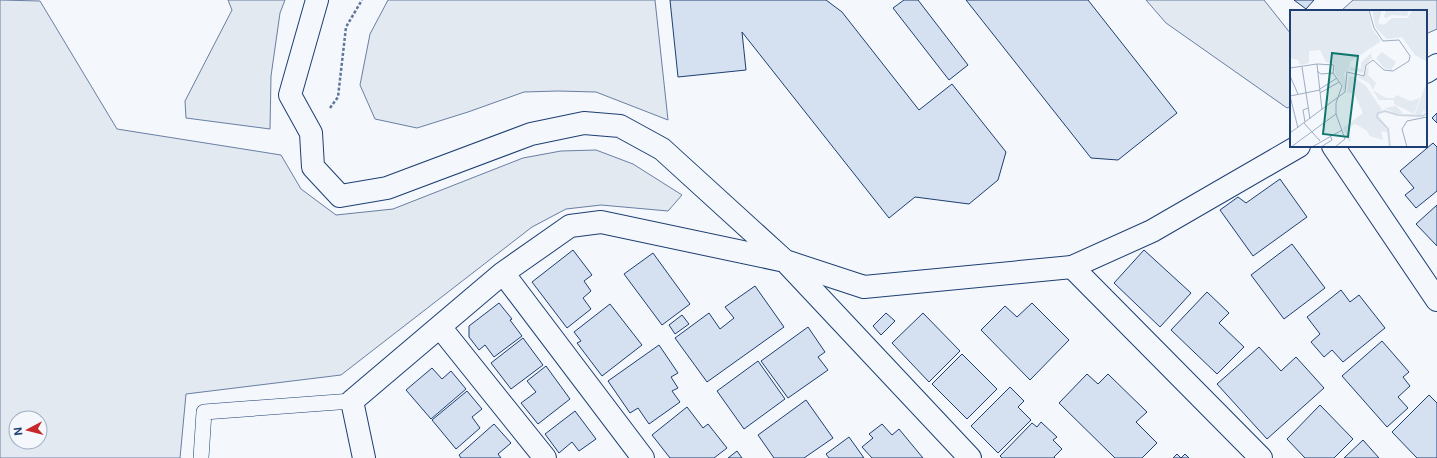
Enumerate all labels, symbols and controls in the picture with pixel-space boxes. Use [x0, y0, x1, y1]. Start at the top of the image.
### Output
inset map [1290, 10, 1427, 147]
north arrow [8, 410, 48, 450]
text: N [11, 426, 26, 436]

